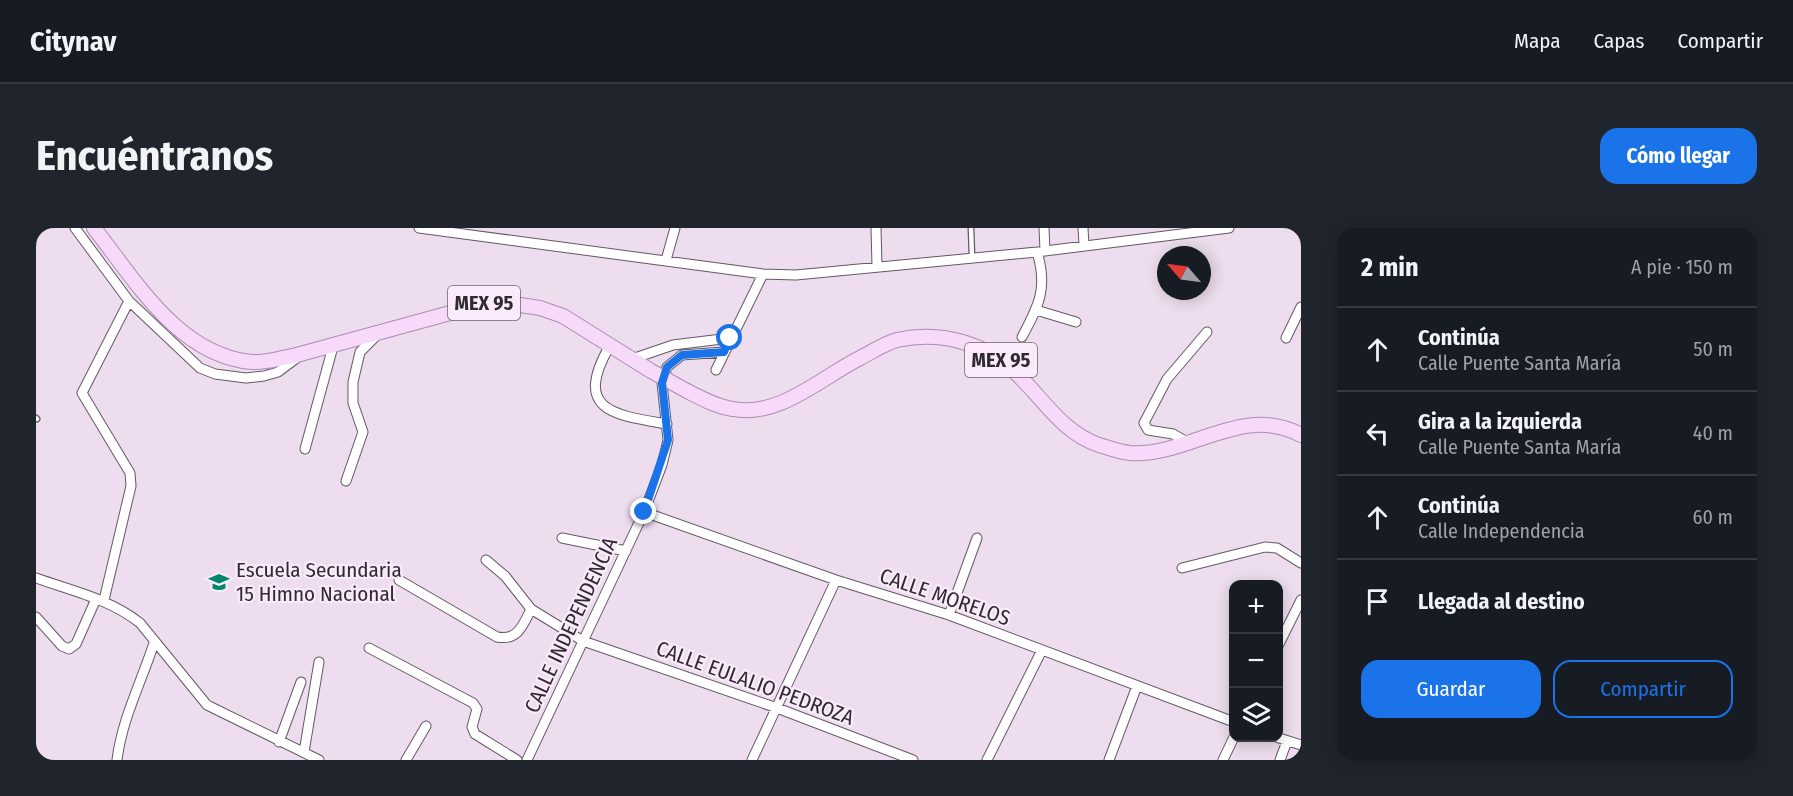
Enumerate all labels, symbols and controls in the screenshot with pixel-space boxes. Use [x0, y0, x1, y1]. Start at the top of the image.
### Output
text: Citynav [30, 25, 116, 58]
text: Mapa [1514, 28, 1561, 54]
text: Capas [1594, 28, 1644, 54]
text: Compartir [1677, 28, 1763, 54]
button: Cómo llegar [1600, 128, 1757, 184]
text: Encuéntranos [36, 131, 273, 181]
north arrow [1157, 246, 1211, 300]
text: 2 min [1361, 252, 1419, 283]
text: A pie · 150 m [1631, 255, 1733, 279]
road number: MEX 95 [448, 286, 520, 320]
route start [716, 324, 742, 350]
text: Continúa [1418, 324, 1500, 351]
icon: ahead [1361, 333, 1394, 366]
text: 50 m [1693, 337, 1733, 361]
road number: MEX 95 [965, 343, 1037, 377]
text: Calle Puente Santa María [1418, 351, 1621, 375]
text: Gira a la izquierda [1418, 408, 1582, 435]
icon: left [1361, 417, 1394, 450]
text: 40 m [1693, 421, 1733, 445]
text: Calle Puente Santa María [1418, 435, 1621, 459]
text: Continúa [1418, 492, 1500, 519]
route end [630, 498, 656, 524]
icon: ahead [1361, 501, 1394, 534]
text: 60 m [1693, 505, 1733, 529]
text: Calle Independencia [1418, 519, 1585, 543]
street label: CALLE INDEPENDENCIA [519, 533, 623, 717]
place label: Escuela Secundaria 15 Himno Nacional [236, 557, 402, 607]
street label: CALLE MORELOS [876, 563, 1014, 631]
school or university icon: Escuela Secundaria 15 Himno Nacional [207, 570, 231, 594]
map controls [1229, 580, 1283, 742]
button: + [1229, 580, 1283, 634]
icon: arrive [1361, 585, 1394, 618]
text: Llegada al destino [1418, 588, 1585, 615]
button: − [1229, 634, 1283, 688]
street label: CALLE EULALIO PEDROZA [653, 635, 857, 731]
button: Guardar [1361, 660, 1541, 718]
button: Compartir [1553, 660, 1733, 718]
button: layers [1229, 688, 1283, 742]

